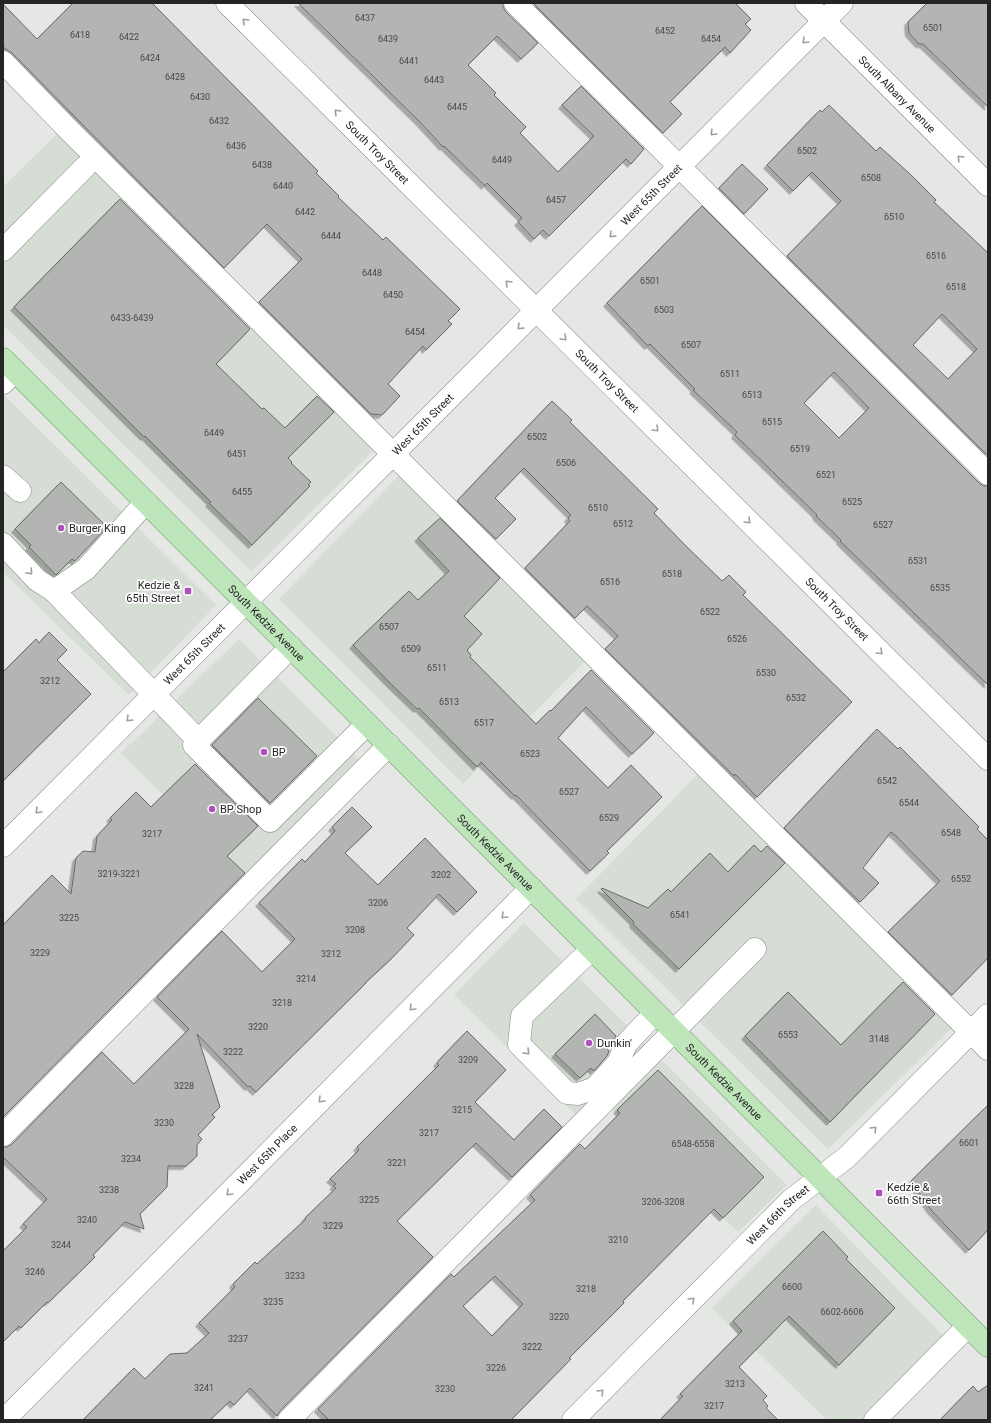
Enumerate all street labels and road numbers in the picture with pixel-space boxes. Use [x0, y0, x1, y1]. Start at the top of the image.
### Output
street label: South Albany Avenue [856, 53, 938, 136]
street label: South Troy Street [343, 119, 412, 187]
street label: West 65th Street [618, 161, 685, 228]
street label: South Troy Street [572, 347, 642, 416]
street label: West 65th Street [390, 391, 457, 458]
street label: South Troy Street [802, 575, 871, 644]
street label: South Kedzie Avenue [225, 582, 307, 664]
street label: West 65th Street [161, 621, 228, 688]
street label: South Kedzie Avenue [454, 812, 536, 894]
street label: South Kedzie Avenue [683, 1041, 765, 1123]
street label: West 65th Place [235, 1122, 300, 1187]
street label: West 66th Street [744, 1182, 812, 1248]

